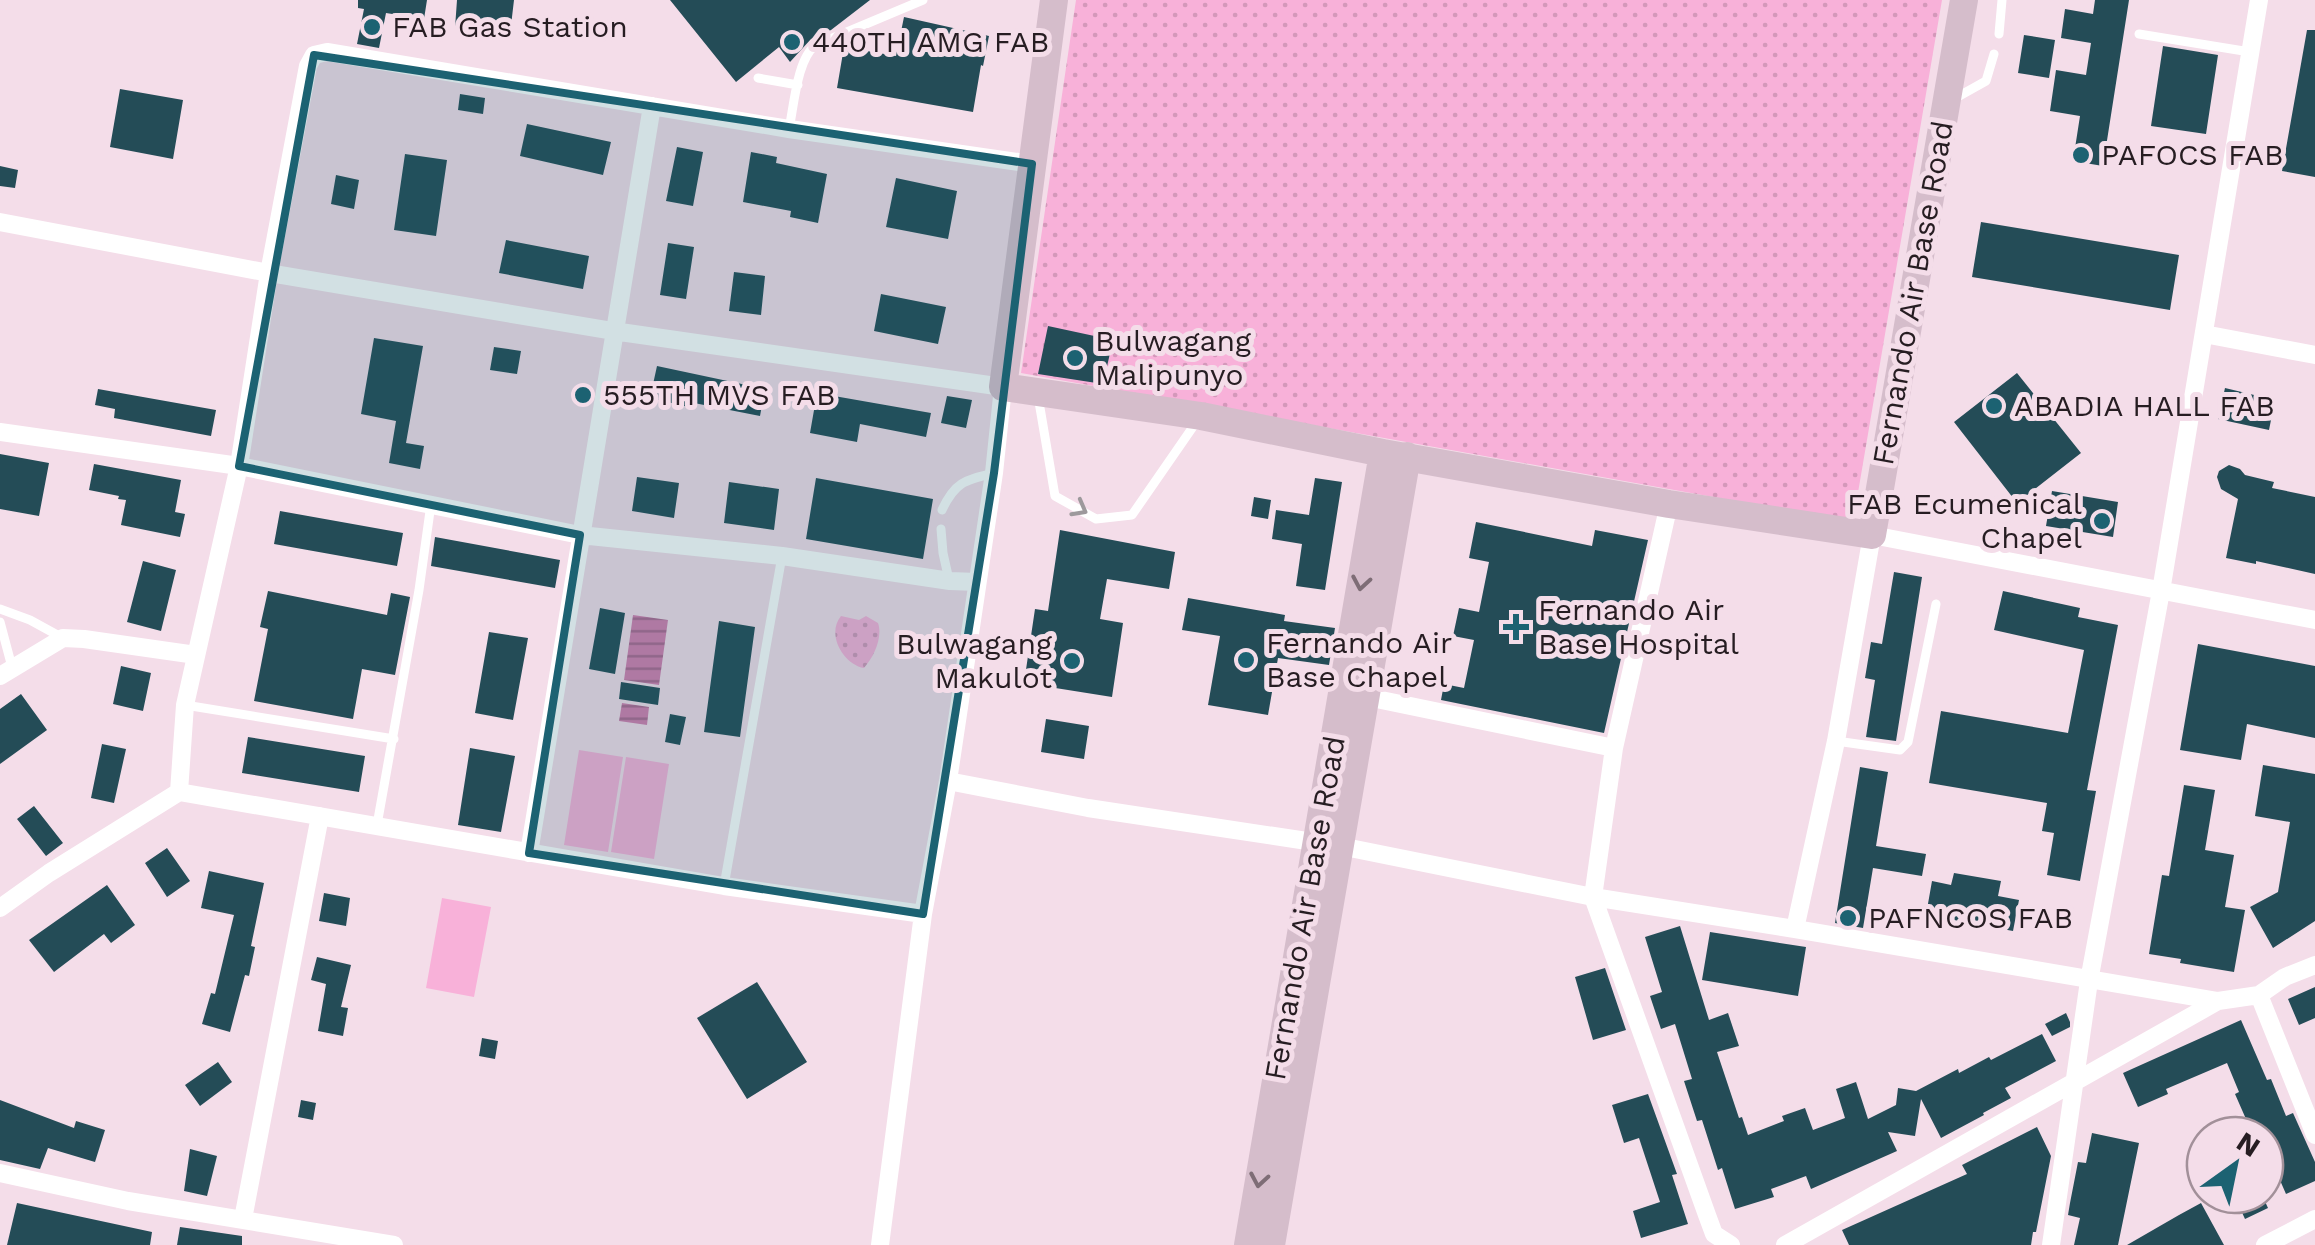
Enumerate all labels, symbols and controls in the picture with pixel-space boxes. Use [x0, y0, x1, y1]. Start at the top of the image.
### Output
place label: FAB Gas Station [392, 9, 628, 44]
marker: FAB Gas Station [361, 16, 383, 38]
place label: 440TH AMG FAB [812, 24, 1049, 59]
marker: 440TH AMG FAB [781, 31, 803, 53]
street label: Fernando Air Base Road [1865, 118, 1960, 468]
place label: PAFOCS FAB [2101, 137, 2284, 172]
marker: PAFOCS FAB [2070, 144, 2092, 166]
place label: Bulwagang Malipunyo [1095, 323, 1251, 392]
marker: Bulwagang Malipunyo [1064, 347, 1086, 369]
place label: 555TH MVS FAB [603, 377, 835, 412]
marker: 555TH MVS FAB [572, 384, 594, 406]
place label: ABADIA HALL FAB [2014, 388, 2275, 423]
marker: ABADIA HALL FAB [1983, 395, 2005, 417]
place label: FAB Ecumenical Chapel [1847, 486, 2082, 555]
one-way arrow [1069, 497, 1087, 517]
marker: FAB Ecumenical Chapel [2091, 510, 2113, 532]
one-way arrow [1351, 575, 1372, 591]
place label: Fernando Air Base Hospital [1538, 592, 1739, 661]
marker: Fernando Air Base Hospital [1503, 614, 1529, 640]
place label: Fernando Air Base Chapel [1266, 625, 1452, 694]
place label: Bulwagang Makulot [896, 626, 1052, 695]
marker: Fernando Air Base Chapel [1235, 649, 1257, 671]
marker: Bulwagang Makulot [1061, 650, 1083, 672]
street label: Fernando Air Base Road [1257, 733, 1352, 1083]
place label: PAFNCOS FAB [1868, 900, 2073, 935]
marker: PAFNCOS FAB [1837, 907, 1859, 929]
north arrow [2185, 1115, 2285, 1215]
text: N [2231, 1125, 2266, 1164]
one-way arrow [1249, 1171, 1270, 1188]

